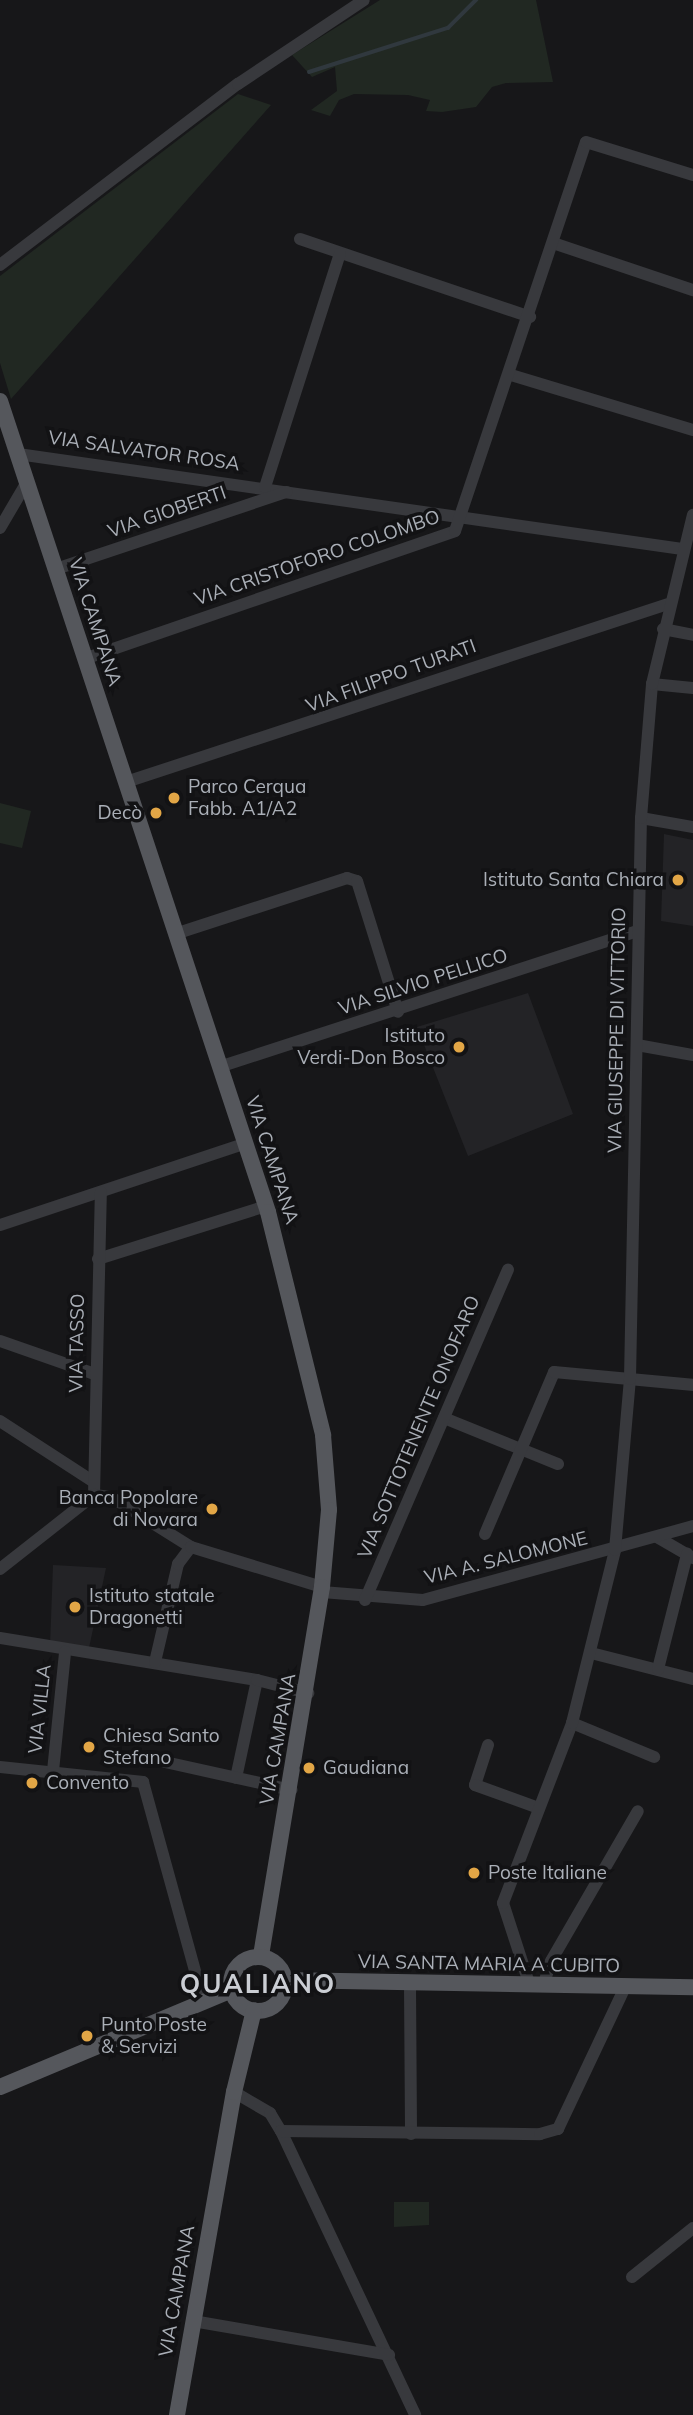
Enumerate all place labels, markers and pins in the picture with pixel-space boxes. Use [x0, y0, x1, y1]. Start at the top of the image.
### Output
place label: Parco Cerqua Fabb. A1/A2 [188, 776, 306, 820]
marker: Parco Cerqua Fabb. A1/A2 [166, 790, 182, 806]
place label: Decò [97, 802, 142, 824]
marker: Decò [148, 805, 164, 821]
place label: Istituto Santa Chiara [483, 869, 664, 891]
marker: Istituto Santa Chiara [670, 872, 686, 888]
place label: Istituto Verdi-Don Bosco [297, 1025, 445, 1069]
marker: Istituto Verdi-Don Bosco [451, 1039, 467, 1055]
place label: Banca Popolare di Novara [59, 1487, 198, 1531]
marker: Banca Popolare di Novara [204, 1501, 220, 1517]
place label: Istituto statale Dragonetti [89, 1585, 215, 1629]
marker: Istituto statale Dragonetti [67, 1599, 83, 1615]
place label: Chiesa Santo Stefano [103, 1725, 220, 1769]
marker: Chiesa Santo Stefano [81, 1739, 97, 1755]
place label: Gaudiana [323, 1757, 409, 1779]
marker: Gaudiana [301, 1760, 317, 1776]
place label: Convento [46, 1772, 129, 1794]
marker: Convento [24, 1775, 40, 1791]
place label: Poste Italiane [488, 1862, 607, 1884]
marker: Poste Italiane [466, 1865, 482, 1881]
place label: Punto Poste & Servizi [101, 2014, 207, 2058]
marker: Punto Poste & Servizi [79, 2028, 95, 2044]

